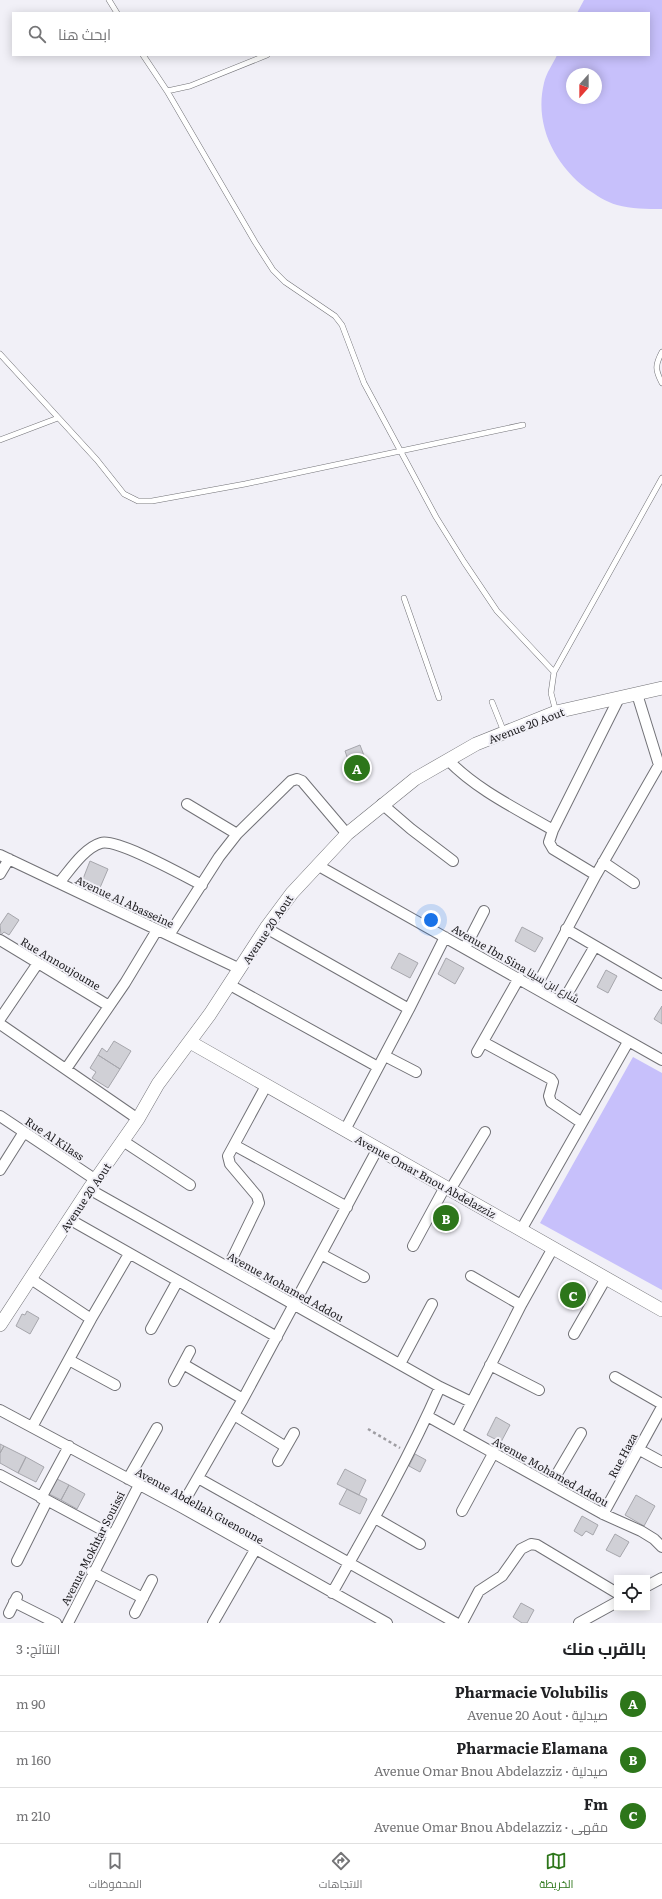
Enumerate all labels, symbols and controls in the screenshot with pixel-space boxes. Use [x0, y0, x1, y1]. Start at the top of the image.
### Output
search box [12, 12, 650, 56]
text: ابحث هنا [58, 22, 111, 45]
icon: search [26, 23, 48, 45]
north arrow [566, 68, 602, 104]
street label: Avenue 20 Aout [486, 703, 567, 747]
pin: A [344, 753, 370, 783]
street label: Avenue Al Abasseine [73, 871, 177, 931]
street label: Avenue 20 Aout [238, 891, 296, 967]
your location [421, 910, 441, 930]
street label: Avenue Ibn Sina شارع ابن سينا [449, 920, 583, 1007]
street label: Rue Annoujoume [18, 933, 104, 993]
street label: Rue Al Kilass [22, 1112, 88, 1164]
street label: Avenue Omar Bnou Abdelazziz [353, 1132, 499, 1220]
street label: Avenue 20 Aout [56, 1159, 114, 1235]
pin: B [433, 1203, 459, 1233]
street label: Avenue Mohamed Addou [225, 1247, 347, 1325]
pin: C [560, 1280, 586, 1310]
street label: Rue Haza [603, 1430, 641, 1480]
street label: Avenue Mohamed Addou [490, 1432, 612, 1510]
street label: Avenue Abdellah Guenoune [133, 1463, 267, 1547]
street label: Avenue Mokhtar Souissi [56, 1488, 128, 1608]
map controls [614, 1575, 650, 1611]
button: locate [614, 1575, 650, 1611]
text: بالقرب منك [562, 1635, 646, 1660]
text: النتائج: 3 [16, 1639, 60, 1658]
text: Pharmacie Volubilis [455, 1680, 608, 1703]
text: 90 m [16, 1694, 46, 1713]
text: A [628, 1694, 638, 1713]
text: صيدلية · Avenue 20 Aout [467, 1705, 608, 1724]
text: Pharmacie Elamana [456, 1736, 608, 1759]
text: 160 m [16, 1750, 51, 1769]
text: B [629, 1750, 638, 1769]
text: صيدلية · Avenue Omar Bnou Abdelazziz [374, 1761, 608, 1780]
text: Fm [584, 1792, 608, 1815]
text: 210 m [16, 1806, 51, 1825]
text: C [628, 1806, 638, 1825]
text: مقهى · Avenue Omar Bnou Abdelazziz [374, 1817, 608, 1836]
tab: المحفوظات [88, 1850, 142, 1894]
tab: الاتجاهات [319, 1850, 362, 1894]
tab: الخريطة [539, 1850, 574, 1894]

